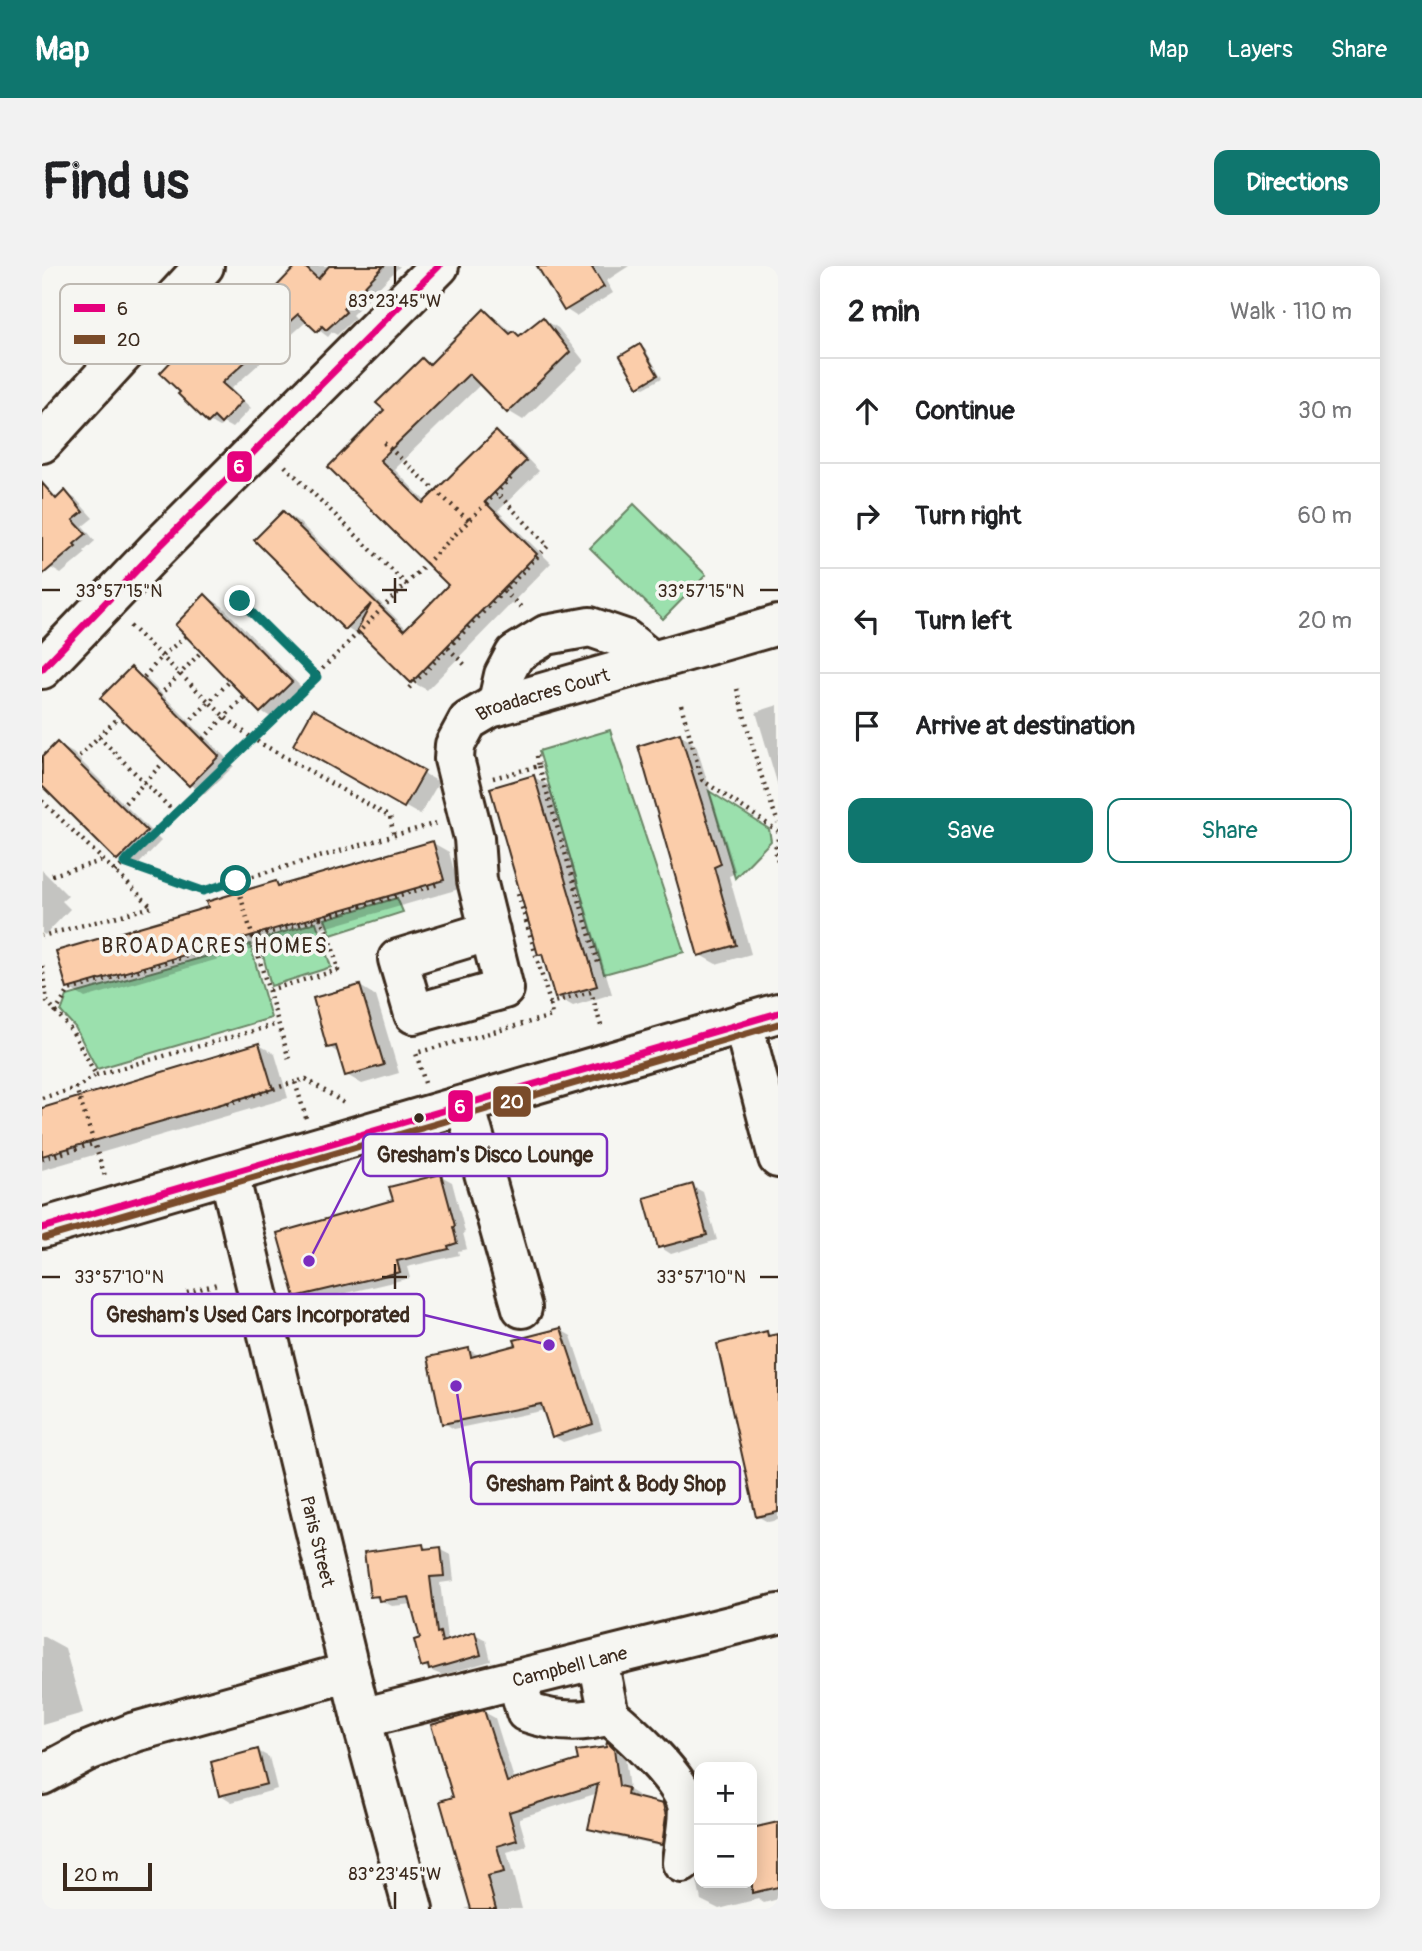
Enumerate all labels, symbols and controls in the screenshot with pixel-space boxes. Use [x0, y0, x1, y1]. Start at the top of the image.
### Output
text: Map [35, 29, 90, 70]
text: Map [1149, 35, 1189, 64]
text: Layers [1227, 35, 1293, 64]
text: Share [1331, 35, 1387, 64]
button: Directions [1214, 150, 1380, 215]
text: Find us [42, 152, 189, 213]
legend [60, 284, 290, 364]
text: 83°23'45"W [348, 290, 442, 313]
text: 2 min [848, 293, 920, 330]
text: 6 [117, 297, 128, 321]
text: Walk · 110 m [1230, 297, 1352, 326]
text: 20 [117, 328, 141, 352]
icon: ahead [848, 392, 886, 430]
text: Continue [915, 395, 1015, 427]
text: 30 m [1298, 396, 1352, 425]
line badge: 6 [226, 450, 253, 483]
text: 6 [233, 455, 245, 479]
icon: right [848, 497, 886, 535]
text: Turn right [915, 500, 1021, 532]
text: 60 m [1297, 501, 1352, 530]
text: 33°57'15"N [75, 580, 163, 603]
text: 33°57'15"N [657, 580, 745, 603]
route end [224, 585, 255, 616]
icon: left [848, 602, 886, 640]
text: Turn left [915, 605, 1011, 637]
text: 20 m [1298, 606, 1352, 635]
street label: Broadacres Court [472, 663, 613, 727]
icon: arrive [848, 707, 886, 745]
text: Arrive at destination [915, 710, 1135, 742]
button: Save [848, 798, 1093, 863]
button: Share [1107, 798, 1352, 863]
route start [220, 865, 251, 896]
district label: BROADACRES HOMES [101, 933, 329, 960]
line badge: 20 [492, 1085, 532, 1118]
line badge: 6 [447, 1089, 474, 1123]
text: 20 [500, 1090, 524, 1114]
text: 6 [454, 1095, 466, 1119]
unlabelled marker [412, 1111, 426, 1125]
callout: Gresham's Disco Lounge [363, 1134, 607, 1176]
text: Gresham's Disco Lounge [377, 1142, 594, 1169]
text: 33°57'10"N [74, 1266, 164, 1289]
text: 33°57'10"N [656, 1266, 746, 1289]
callout: Gresham's Used Cars Incorporated [92, 1294, 424, 1336]
text: Gresham's Used Cars Incorporated [106, 1302, 410, 1329]
callout: Gresham Paint & Body Shop [471, 1462, 740, 1504]
text: Gresham Paint & Body Shop [486, 1471, 726, 1498]
street label: Paris Street [295, 1494, 340, 1590]
street label: Campbell Lane [510, 1641, 630, 1693]
map controls [694, 1762, 757, 1888]
button: + [694, 1762, 757, 1825]
button: − [694, 1825, 757, 1888]
scale bar [63, 1860, 152, 1892]
text: 20 m [74, 1863, 119, 1887]
text: 83°23'45"W [348, 1863, 442, 1886]

